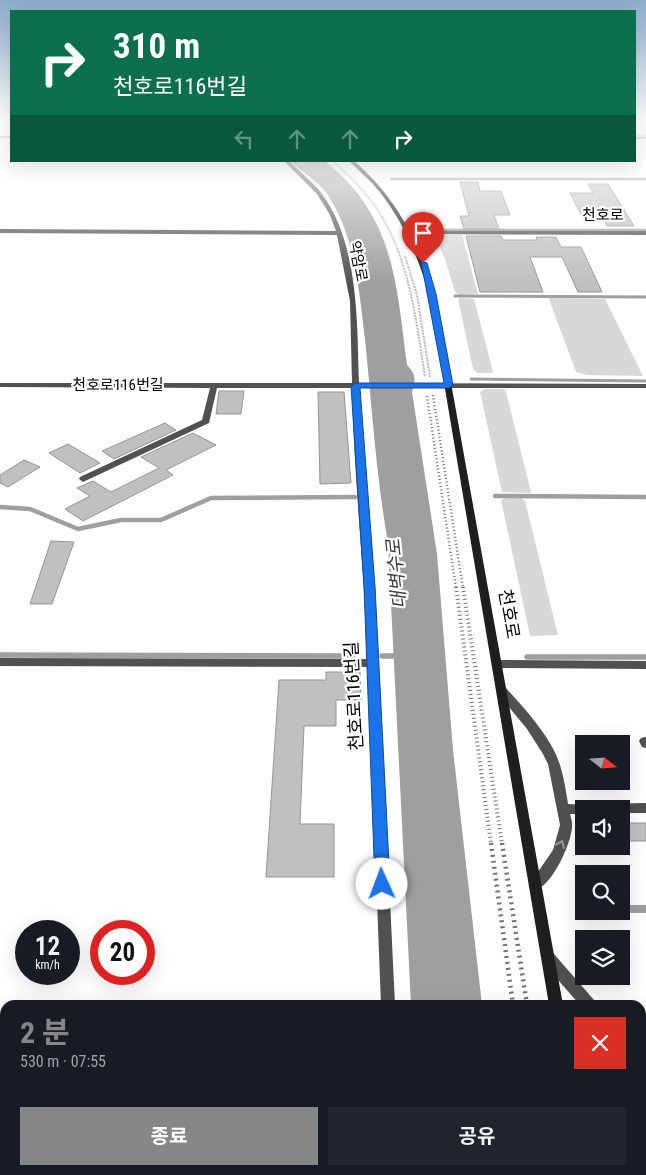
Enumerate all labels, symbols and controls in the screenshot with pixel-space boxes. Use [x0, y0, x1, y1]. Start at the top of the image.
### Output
text: 310 m [113, 26, 200, 67]
icon: right [30, 30, 95, 95]
text: 천호로116번길 [113, 74, 247, 99]
icon: left [230, 125, 258, 153]
icon: ahead [283, 125, 311, 153]
icon: ahead [336, 125, 364, 153]
icon: right [389, 125, 417, 153]
street label: 천호로 [582, 206, 624, 224]
pin [402, 212, 444, 263]
icon: arrive [409, 219, 437, 247]
street label: 약암로 [345, 239, 371, 283]
street label: 천호로116번길 [72, 376, 164, 394]
water label: 대벽수로 [381, 536, 412, 610]
street label: 천호로 [495, 588, 524, 640]
street label: 천호로116번길 [340, 641, 367, 751]
north arrow [575, 735, 630, 790]
map controls [575, 735, 630, 985]
button: sound [575, 800, 630, 855]
one-way arrow [556, 841, 566, 849]
position arrow [355, 857, 407, 909]
button: search [575, 865, 630, 920]
speed limit sign: 20 [90, 920, 155, 985]
button: layers [575, 930, 630, 985]
text: 12 [35, 932, 60, 961]
text: km/h [35, 958, 60, 972]
text: 2 분 [20, 1015, 70, 1050]
button: close [574, 1017, 626, 1069]
text: 530 m · 07:55 [20, 1052, 106, 1071]
button: 종료 [20, 1107, 318, 1165]
button: 공유 [328, 1107, 626, 1165]

